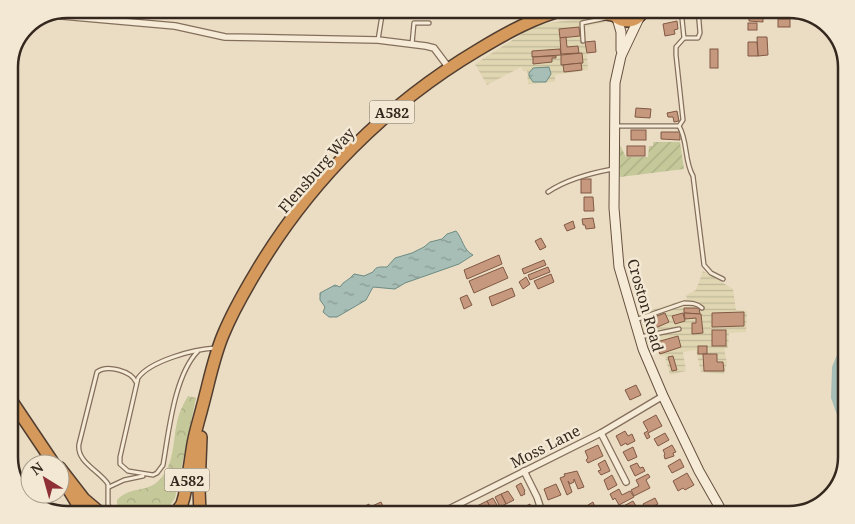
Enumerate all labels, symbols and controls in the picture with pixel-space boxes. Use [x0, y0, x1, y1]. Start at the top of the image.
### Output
road number: A582 [370, 100, 414, 124]
street label: Flensburg Way [273, 123, 359, 217]
street label: Croston Road [623, 256, 669, 354]
street label: Moss Lane [507, 420, 583, 472]
north arrow [20, 454, 70, 504]
text: N [27, 457, 47, 479]
road number: A582 [164, 468, 210, 492]

